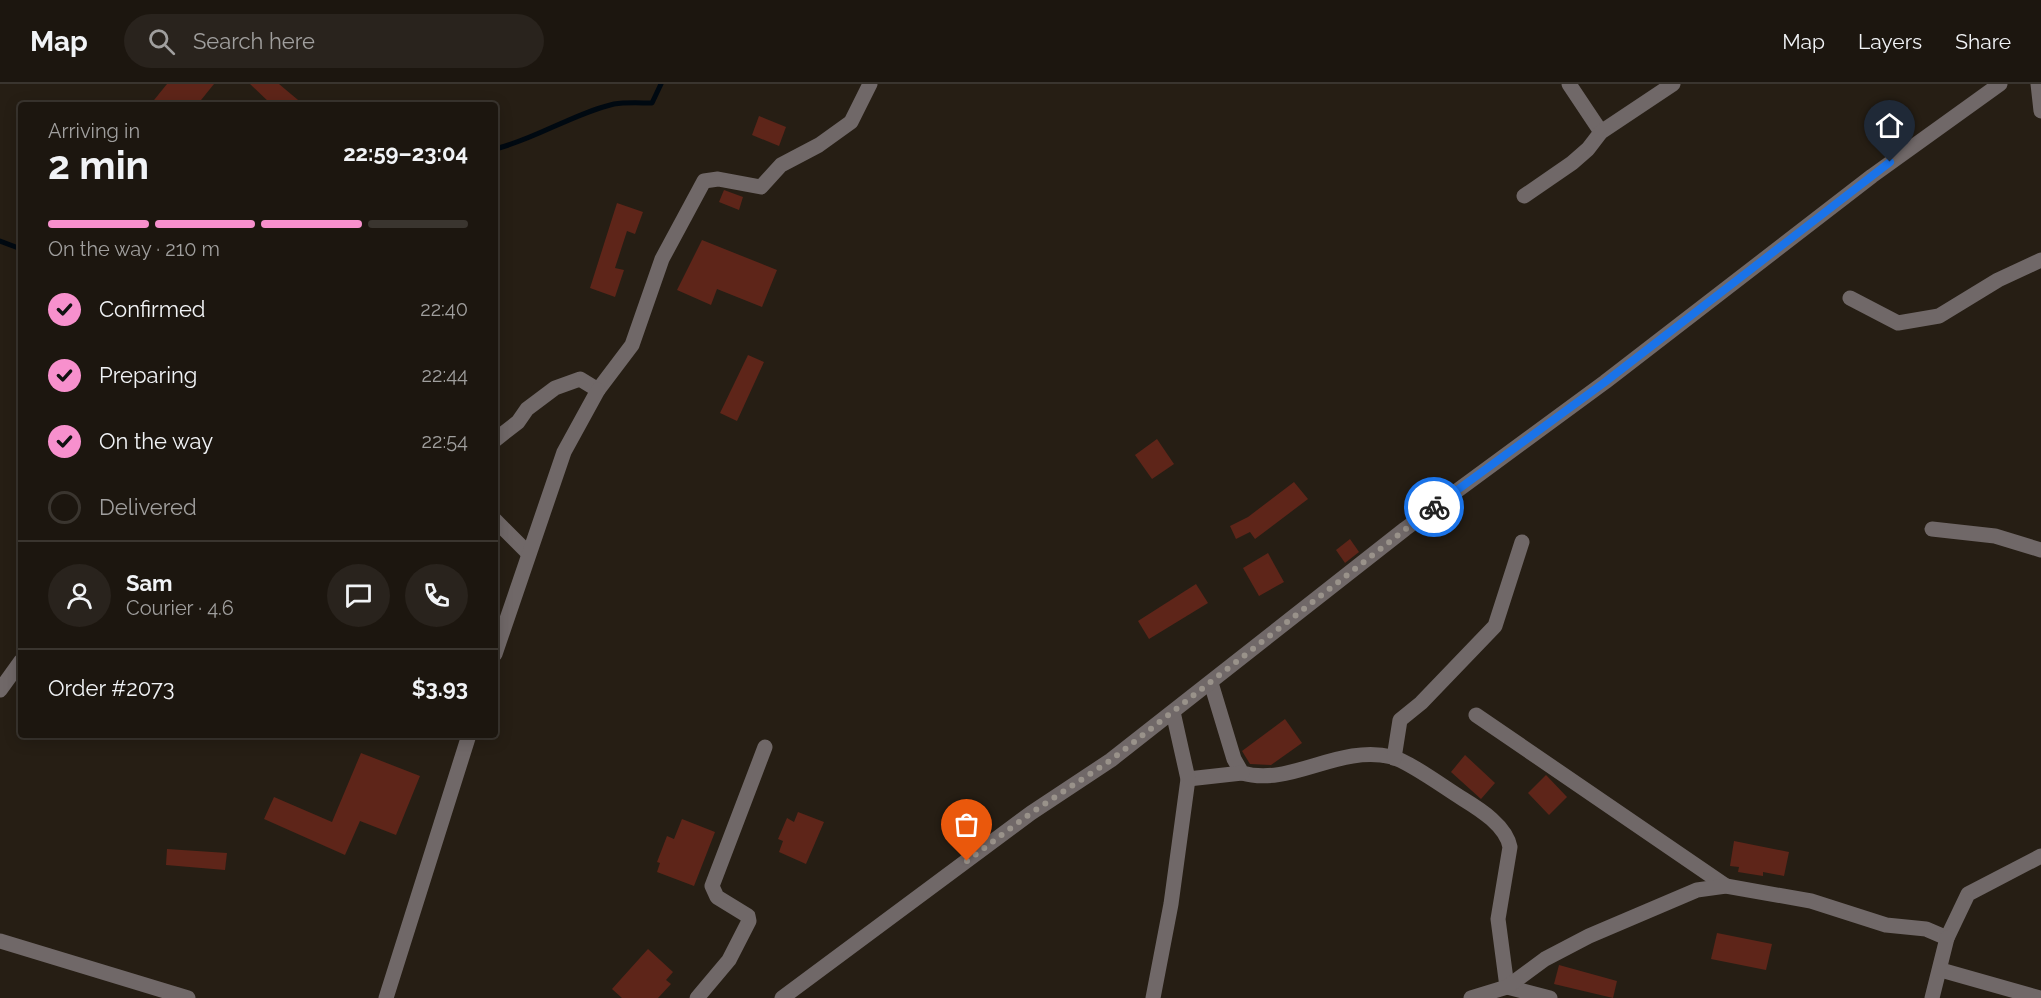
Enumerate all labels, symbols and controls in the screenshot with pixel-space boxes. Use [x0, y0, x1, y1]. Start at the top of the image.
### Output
search box [124, 14, 544, 68]
text: Map [30, 25, 88, 58]
icon: search [145, 25, 178, 58]
text: Search here [193, 28, 315, 54]
text: Map [1782, 29, 1825, 54]
text: Layers [1858, 29, 1922, 54]
text: Share [1955, 29, 2011, 54]
pin [1864, 100, 1915, 162]
icon: home [1873, 109, 1906, 142]
text: Arriving in [48, 119, 140, 143]
text: 22:59–23:04 [343, 140, 468, 166]
text: 2 min [48, 142, 149, 188]
text: On the way · 210 m [48, 237, 220, 261]
icon: check [48, 293, 81, 326]
text: Confirmed [99, 296, 206, 322]
text: 22:40 [420, 297, 468, 321]
icon: check [48, 359, 81, 392]
text: Preparing [99, 362, 197, 388]
text: 22:44 [422, 363, 468, 387]
icon: check [48, 425, 81, 458]
text: On the way [99, 428, 213, 454]
text: 22:54 [422, 429, 468, 453]
courier [1404, 477, 1464, 537]
icon: bike [1418, 491, 1451, 524]
text: Delivered [99, 494, 197, 520]
button: person [48, 564, 111, 627]
button: chat [327, 564, 390, 627]
button: phone [405, 564, 468, 627]
text: Sam [126, 570, 173, 596]
text: Courier · 4.6 [126, 596, 234, 620]
text: Order #2073 [48, 675, 175, 701]
text: $3.93 [412, 675, 468, 701]
pin [941, 799, 992, 861]
icon: bag [950, 808, 983, 841]

